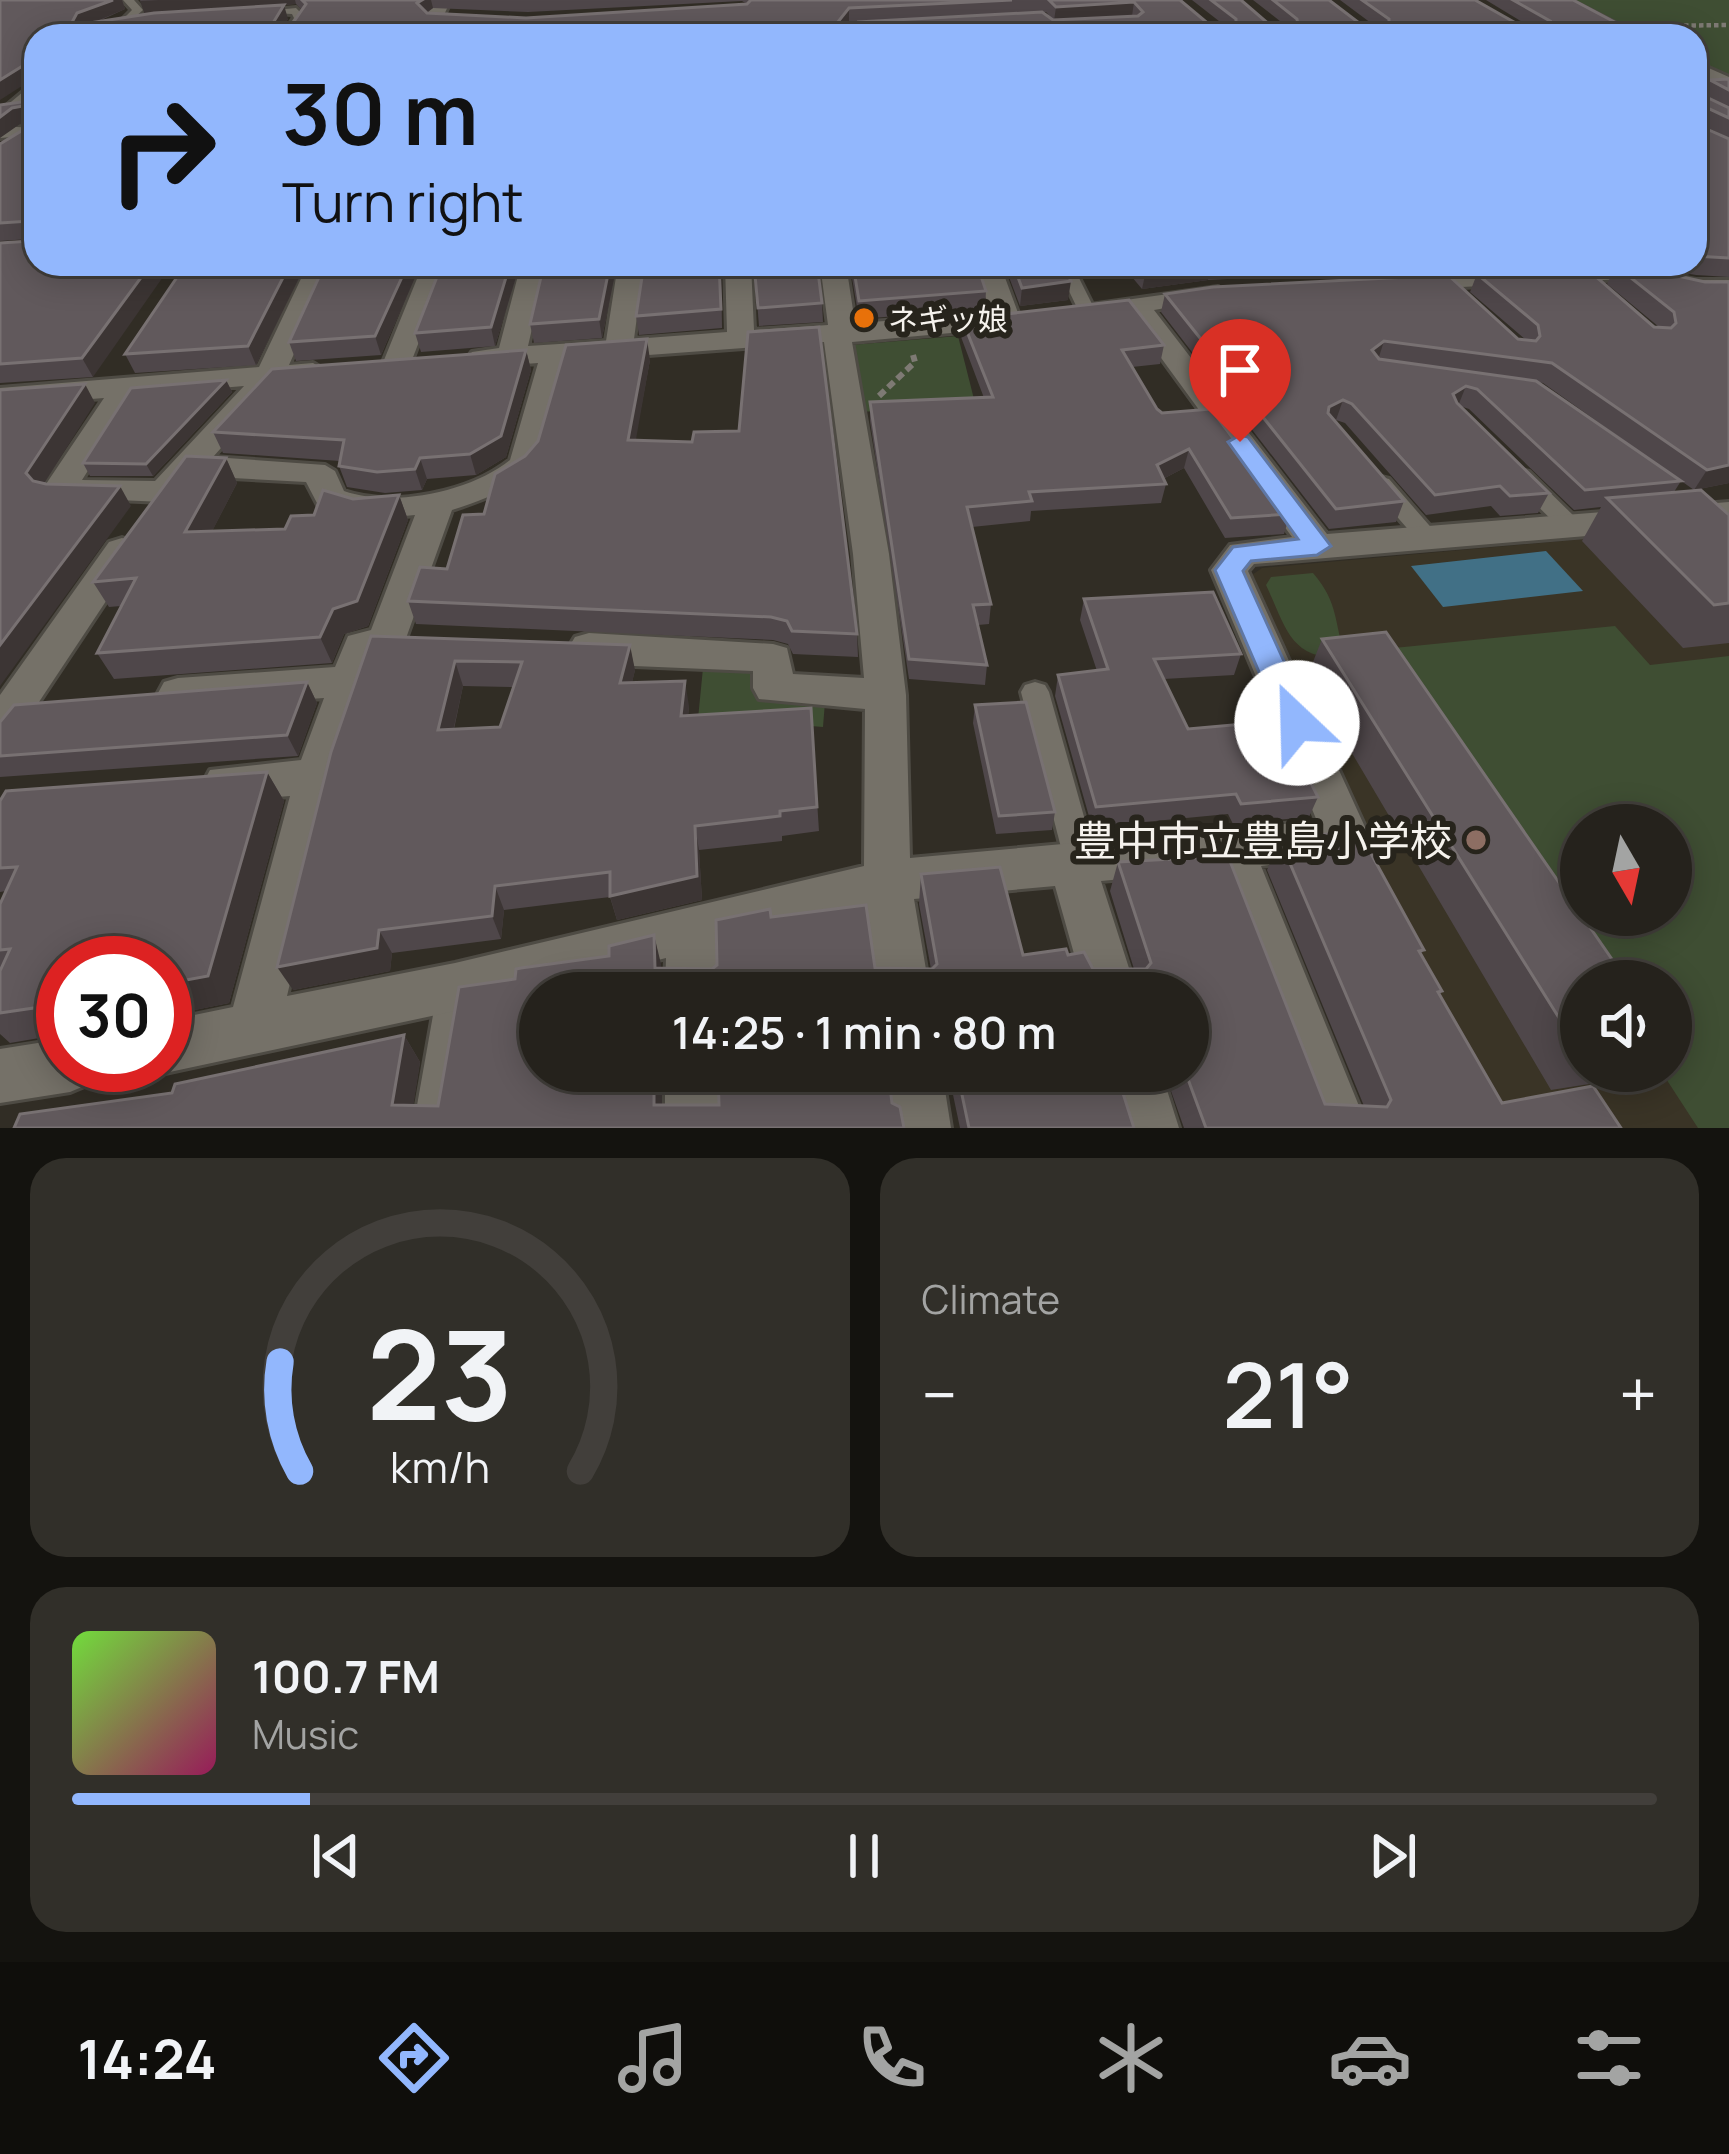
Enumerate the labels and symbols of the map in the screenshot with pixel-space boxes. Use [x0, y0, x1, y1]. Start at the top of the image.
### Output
place label: ネギッ娘 [888, 298, 1008, 339]
marker: ネギッ娘 [851, 305, 877, 331]
pin [1189, 319, 1291, 442]
position arrow [1234, 660, 1360, 786]
north arrow [1560, 804, 1692, 936]
place label: 豊中市立豊島小学校 [1074, 811, 1452, 869]
marker: 豊中市立豊島小学校 [1463, 827, 1489, 853]
speed limit sign: 30 [36, 936, 192, 1092]

